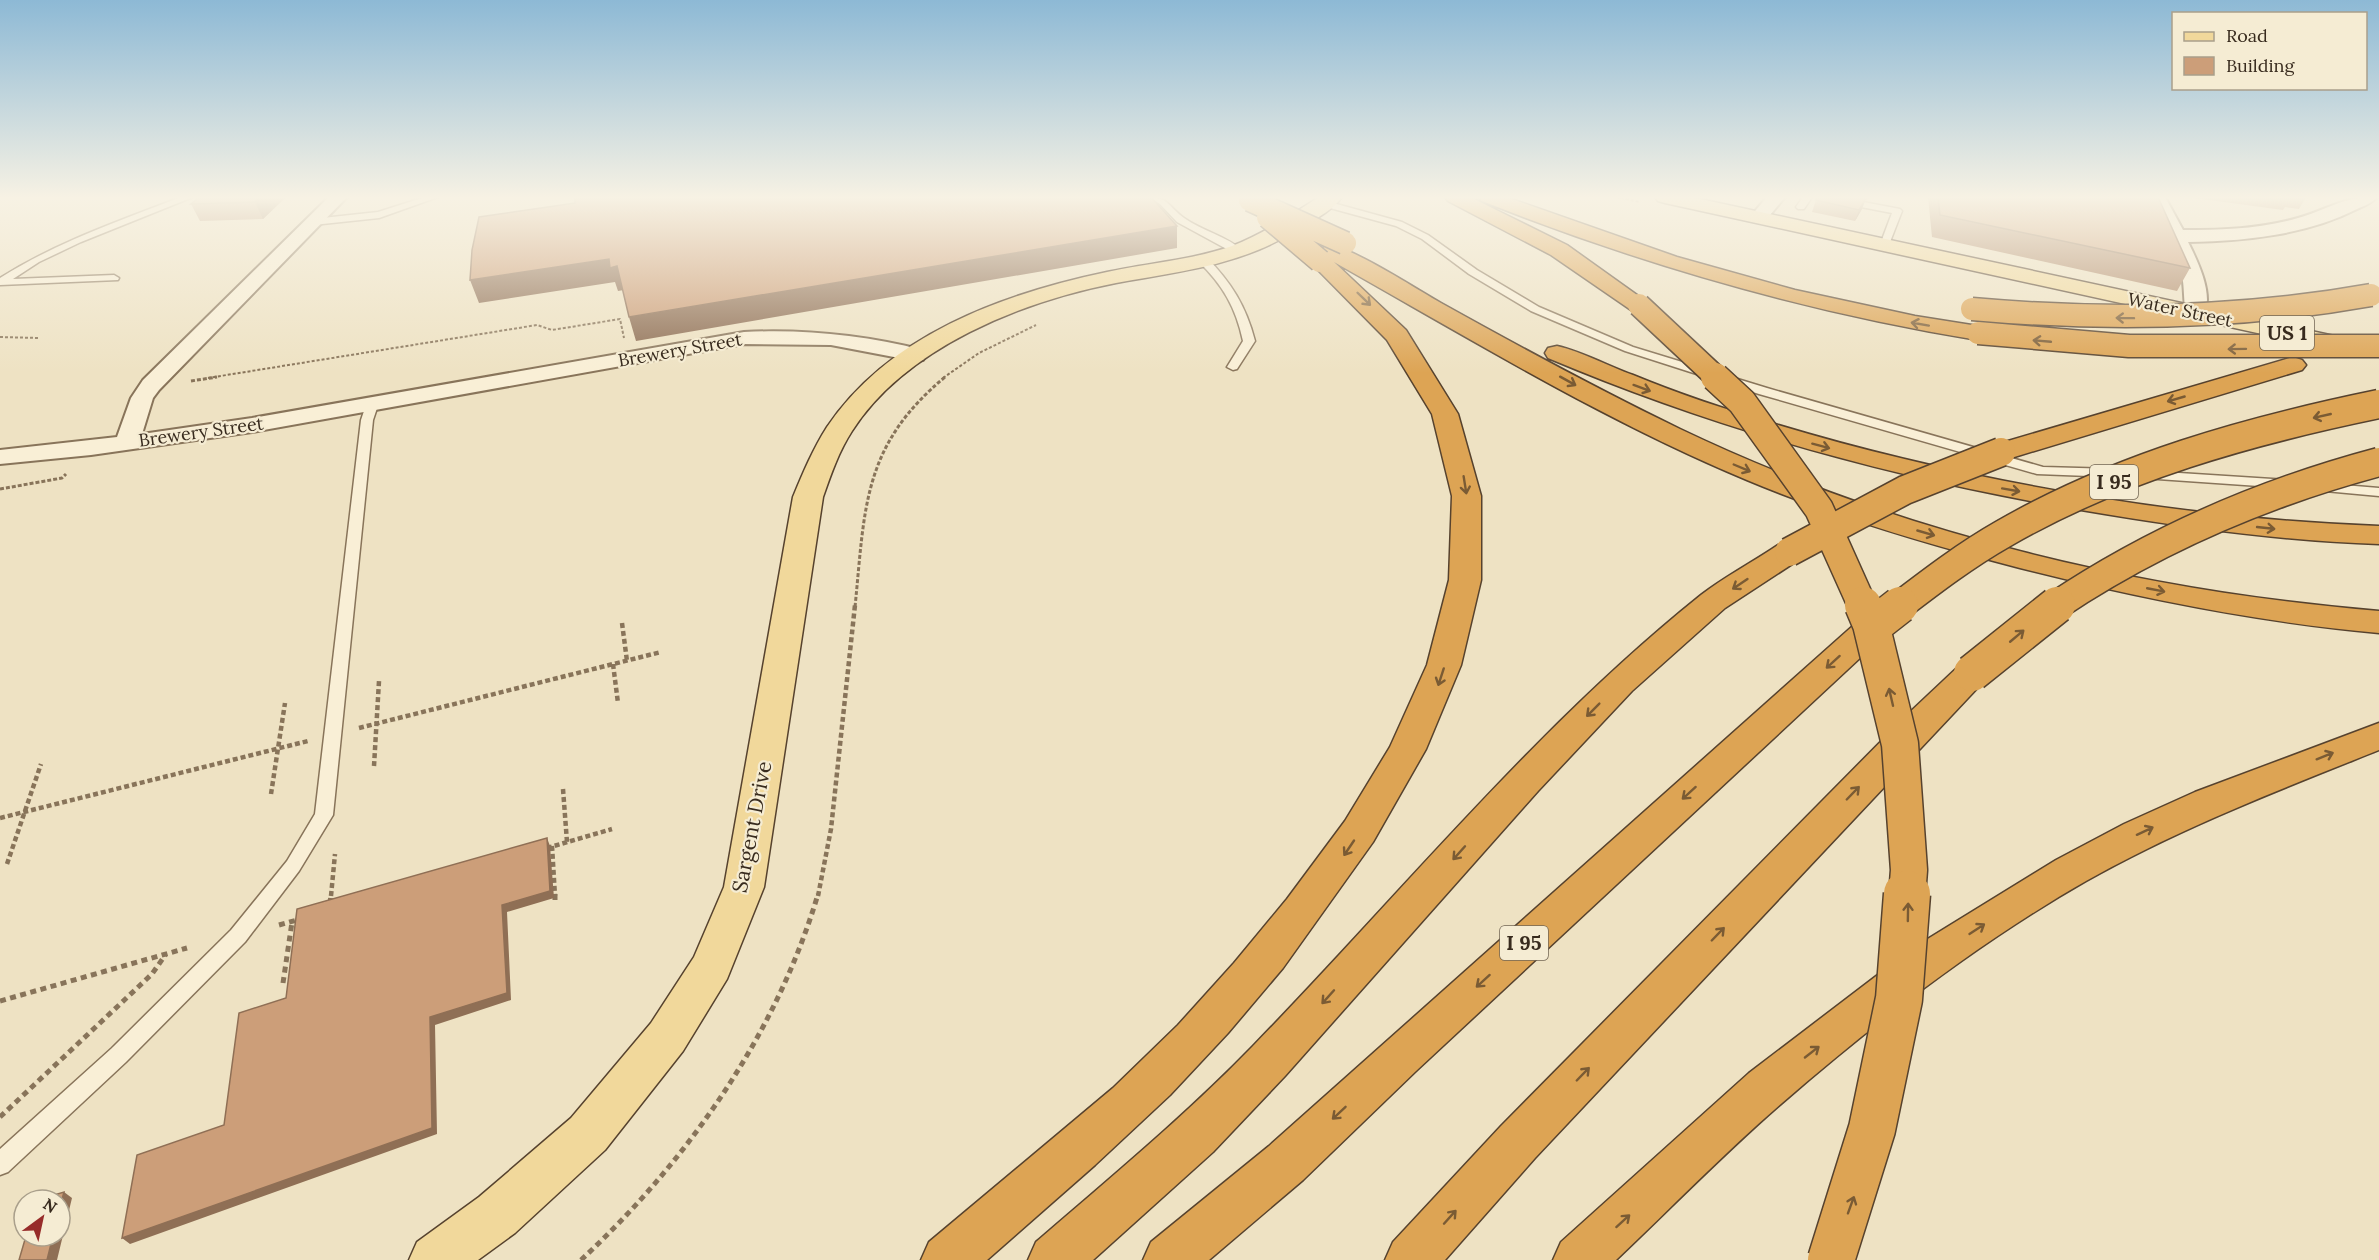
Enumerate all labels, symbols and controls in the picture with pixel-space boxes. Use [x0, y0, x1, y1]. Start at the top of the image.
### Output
legend [2172, 12, 2367, 90]
text: Road [2226, 24, 2268, 47]
text: Building [2226, 54, 2296, 77]
street label: Water Street [2126, 287, 2235, 332]
one-way arrow [1356, 292, 1371, 306]
one-way arrow [2115, 312, 2135, 323]
road number: US 1 [2260, 316, 2314, 350]
one-way arrow [1911, 318, 1931, 329]
street label: Brewery Street [616, 327, 744, 372]
one-way arrow [2032, 335, 2052, 346]
one-way arrow [2227, 343, 2247, 355]
one-way arrow [1559, 375, 1576, 387]
one-way arrow [1633, 384, 1651, 395]
one-way arrow [2167, 394, 2186, 405]
one-way arrow [2313, 410, 2332, 422]
street label: Brewery Street [137, 411, 265, 452]
one-way arrow [1811, 441, 1830, 453]
one-way arrow [1733, 462, 1751, 474]
road number: I 95 [2090, 465, 2138, 499]
one-way arrow [1460, 475, 1471, 495]
one-way arrow [2000, 485, 2020, 496]
one-way arrow [2255, 522, 2275, 533]
one-way arrow [1916, 528, 1935, 539]
one-way arrow [1732, 578, 1749, 590]
one-way arrow [2146, 585, 2165, 596]
one-way arrow [2009, 629, 2024, 643]
one-way arrow [1825, 655, 1841, 668]
one-way arrow [1434, 667, 1445, 686]
one-way arrow [1885, 688, 1897, 707]
one-way arrow [1585, 703, 1600, 718]
one-way arrow [2315, 750, 2334, 761]
street label: Sargent Drive [726, 759, 777, 895]
one-way arrow [1681, 786, 1696, 800]
one-way arrow [1846, 786, 1861, 801]
one-way arrow [2136, 825, 2154, 837]
one-way arrow [1343, 839, 1355, 856]
one-way arrow [1452, 845, 1466, 860]
one-way arrow [1902, 902, 1914, 922]
one-way arrow [1968, 923, 1984, 935]
road number: I 95 [1500, 926, 1548, 960]
one-way arrow [1711, 926, 1725, 941]
one-way arrow [1475, 974, 1490, 988]
one-way arrow [1321, 989, 1335, 1004]
one-way arrow [1803, 1045, 1819, 1058]
one-way arrow [1576, 1067, 1590, 1082]
one-way arrow [1332, 1106, 1347, 1120]
north arrow [12, 1188, 72, 1248]
text: N [40, 1194, 61, 1217]
one-way arrow [1846, 1196, 1857, 1215]
one-way arrow [1443, 1210, 1457, 1225]
one-way arrow [1615, 1214, 1630, 1228]

